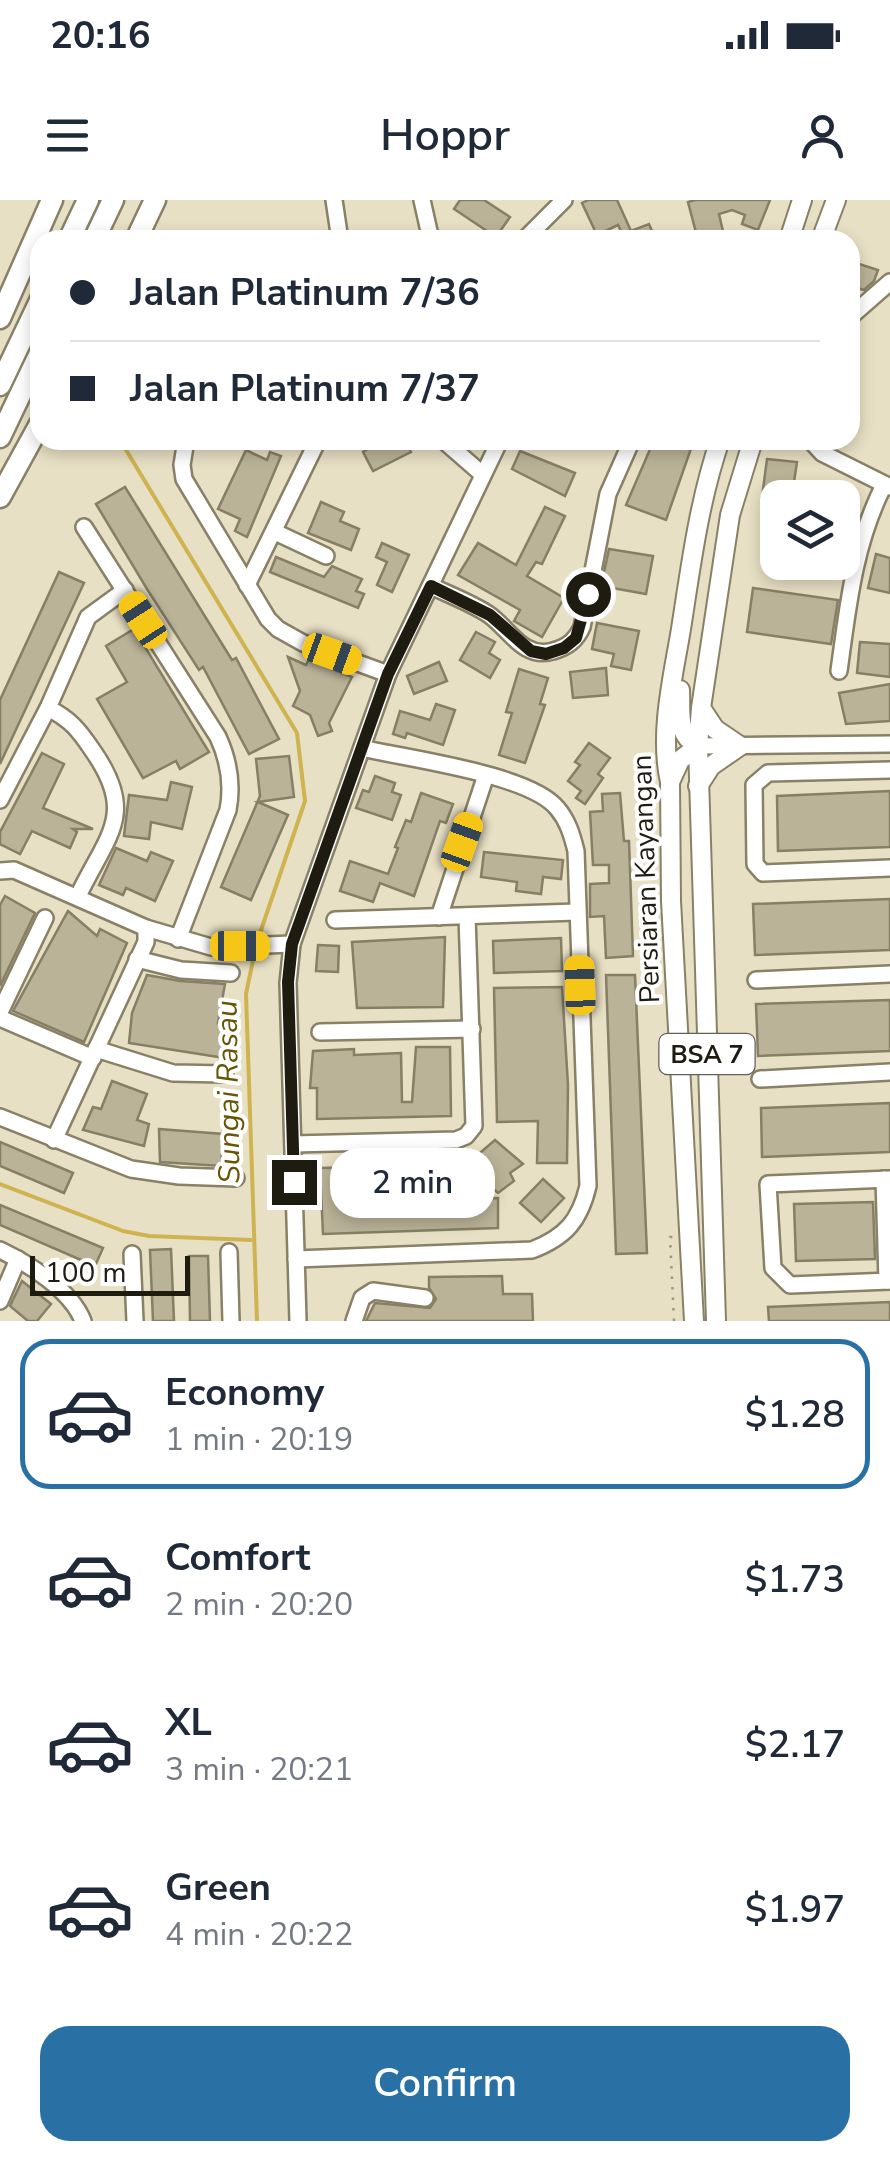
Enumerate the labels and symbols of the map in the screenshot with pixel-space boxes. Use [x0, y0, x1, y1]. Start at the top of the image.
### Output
route start [566, 572, 611, 617]
car [114, 587, 172, 653]
car [299, 630, 365, 678]
street label: Persiaran Kayangan [623, 754, 669, 1004]
car [438, 809, 486, 875]
car [210, 931, 270, 961]
car [564, 954, 596, 1016]
water label: Sungai Rasau [206, 1000, 251, 1184]
road number: BSA 7 [660, 1034, 754, 1074]
callout: 2 min [329, 1147, 494, 1217]
route end [272, 1160, 317, 1205]
scale bar [30, 1251, 190, 1296]

